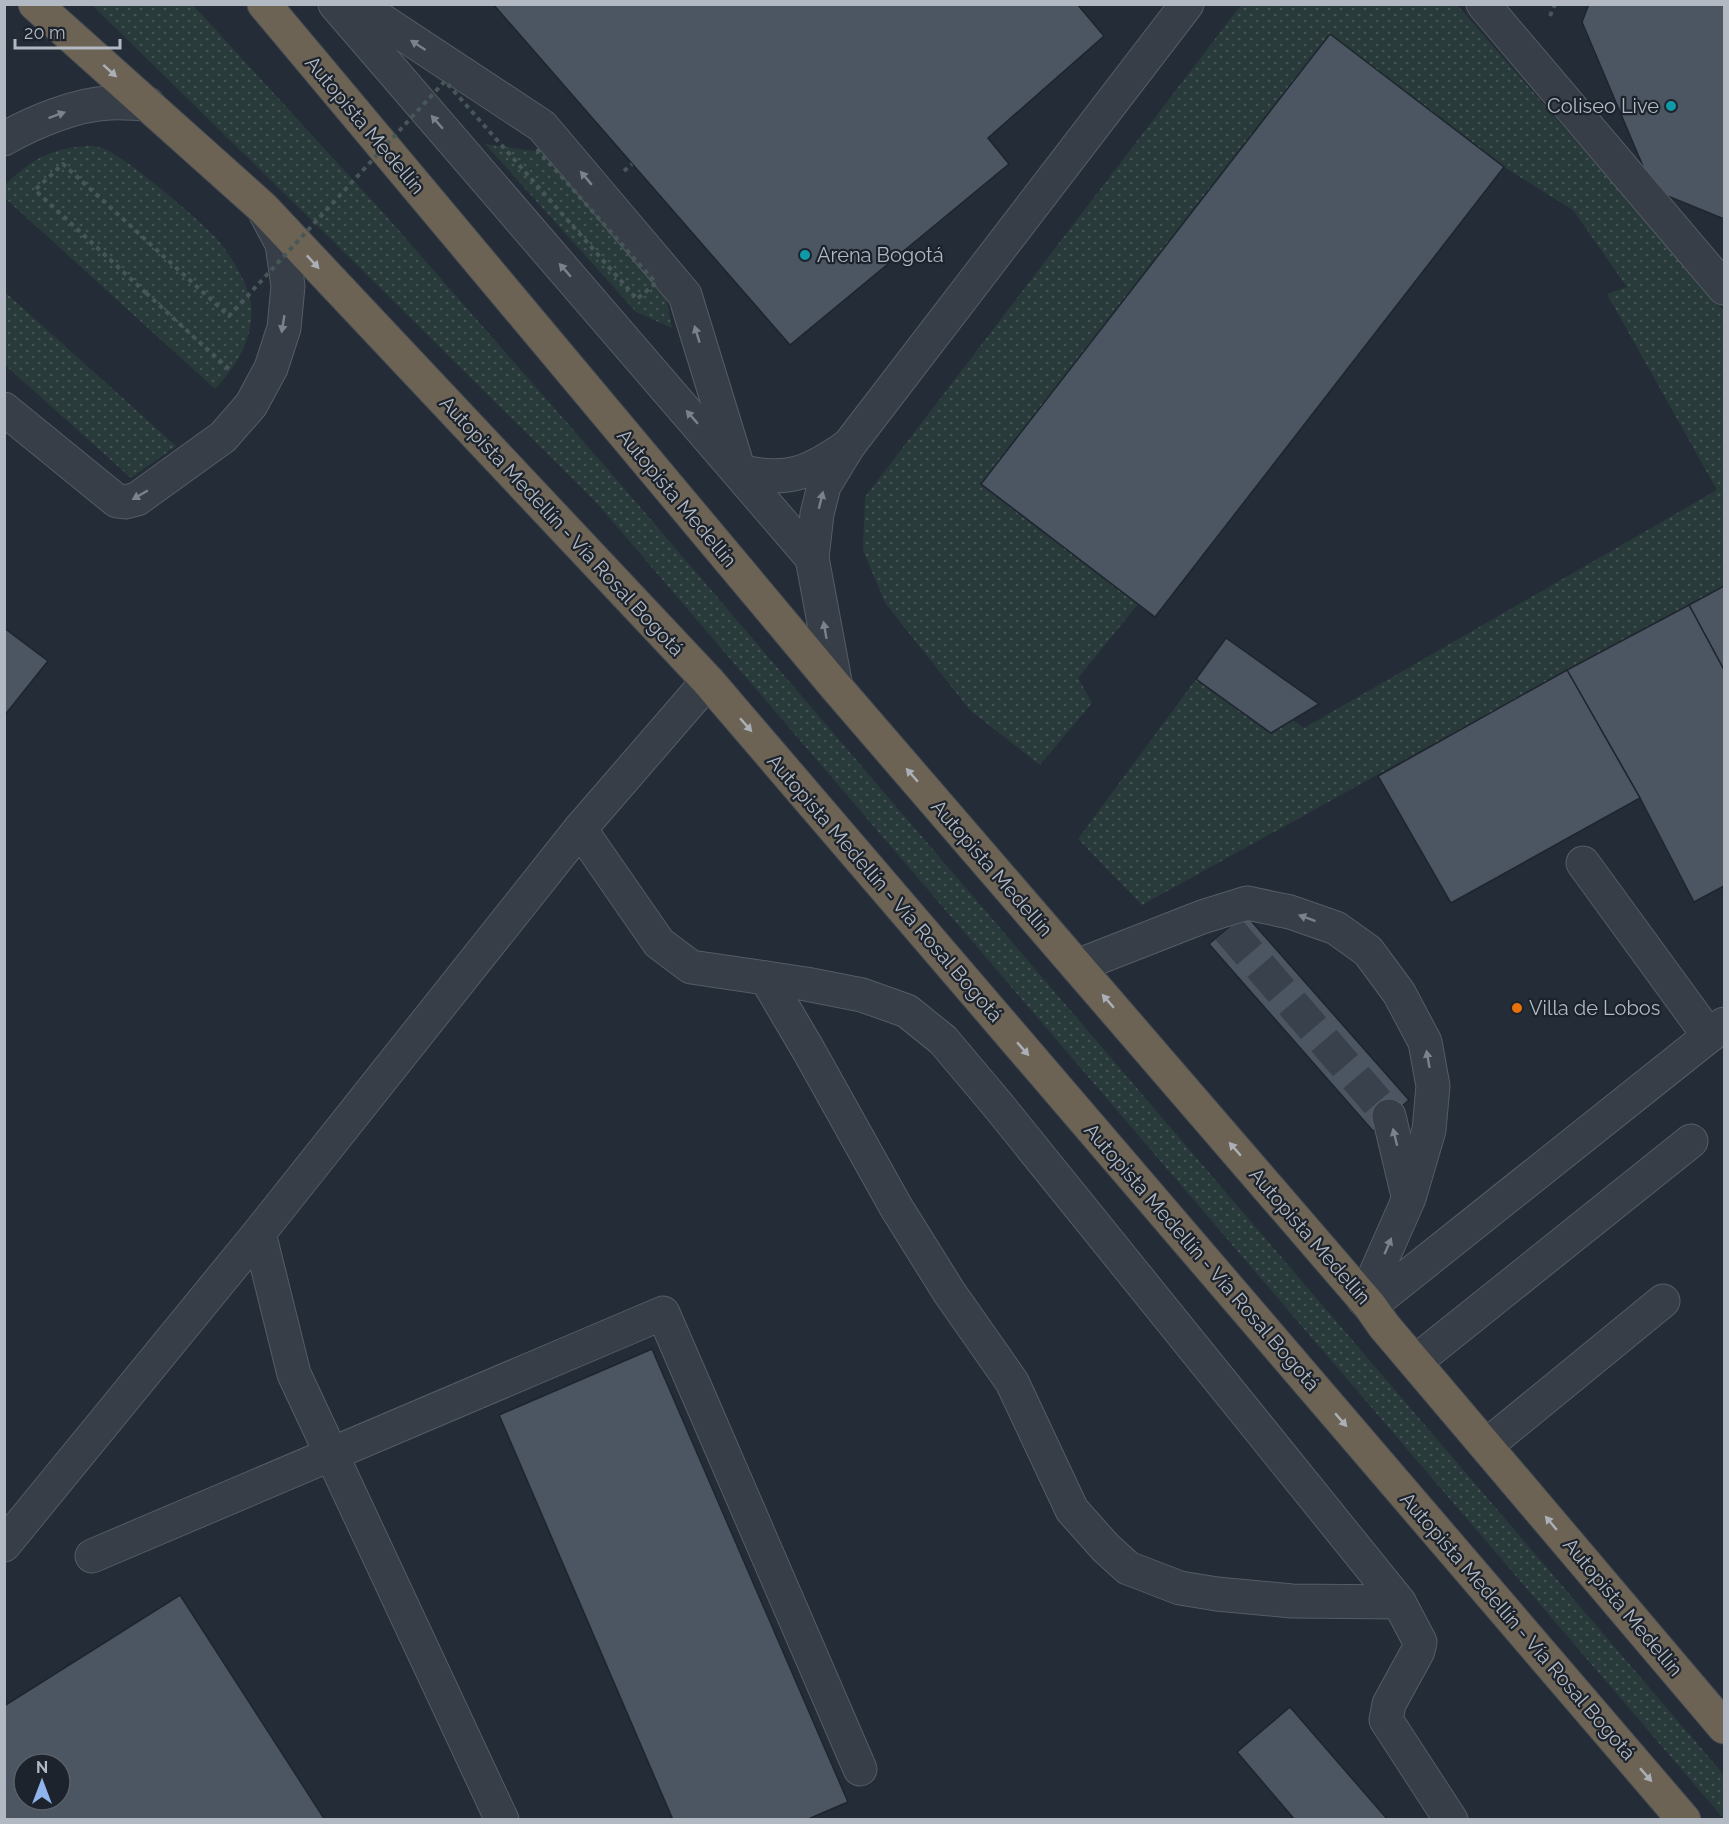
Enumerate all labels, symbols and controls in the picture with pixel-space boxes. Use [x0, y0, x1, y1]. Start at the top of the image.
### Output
scale bar [15, 12, 120, 50]
text: 20 m [24, 22, 66, 43]
one-way arrow [410, 39, 426, 50]
street label: Autopista Medellín [300, 51, 430, 199]
one-way arrow [103, 64, 118, 78]
place label: Coliseo Live [1547, 94, 1659, 118]
marker: Coliseo Live [1664, 99, 1678, 113]
one-way arrow [49, 110, 67, 120]
one-way arrow [431, 115, 444, 130]
one-way arrow [579, 170, 592, 186]
place label: Arena Bogotá [817, 243, 944, 267]
marker: Arena Bogotá [798, 248, 812, 262]
one-way arrow [306, 255, 320, 269]
one-way arrow [558, 262, 571, 278]
one-way arrow [279, 315, 288, 334]
one-way arrow [692, 325, 701, 343]
street label: Autopista Medellín - Vía Rosal Bogotá [435, 391, 689, 661]
one-way arrow [686, 410, 699, 425]
street label: Autopista Medellín [612, 424, 742, 572]
one-way arrow [132, 490, 148, 501]
one-way arrow [816, 491, 826, 509]
one-way arrow [820, 620, 829, 639]
one-way arrow [739, 717, 752, 732]
street label: Autopista Medellín - Vía Rosal Bogotá [762, 749, 1008, 1027]
one-way arrow [906, 768, 919, 783]
street label: Autopista Medellín [926, 795, 1058, 941]
one-way arrow [1298, 912, 1316, 922]
one-way arrow [1101, 994, 1115, 1009]
place label: Villa de Lobos [1529, 996, 1660, 1020]
marker: Villa de Lobos [1510, 1001, 1524, 1015]
one-way arrow [1016, 1041, 1029, 1056]
one-way arrow [1424, 1049, 1433, 1068]
street label: Autopista Medellín - Vía Rosal Bogotá [1079, 1118, 1325, 1396]
one-way arrow [1389, 1127, 1399, 1146]
one-way arrow [1229, 1141, 1242, 1157]
street label: Autopista Medellín [1244, 1163, 1376, 1309]
one-way arrow [1384, 1237, 1393, 1255]
one-way arrow [1335, 1412, 1348, 1428]
street label: Autopista Medellín - Vía Rosal Bogotá [1395, 1487, 1641, 1765]
one-way arrow [1545, 1516, 1558, 1531]
street label: Autopista Medellín [1558, 1533, 1688, 1681]
north arrow [12, 1752, 72, 1812]
text: N [36, 1758, 48, 1777]
one-way arrow [1639, 1767, 1652, 1782]

